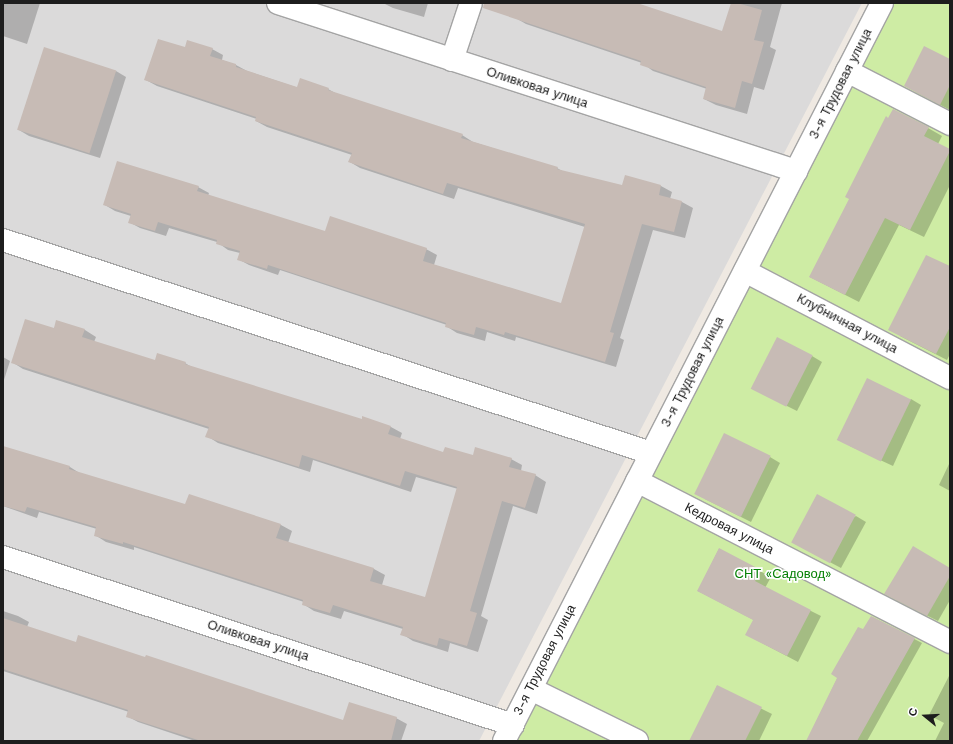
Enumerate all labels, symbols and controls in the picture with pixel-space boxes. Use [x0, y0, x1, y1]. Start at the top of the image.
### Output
street label: 3-я Трудовая улица [806, 26, 876, 142]
street label: Оливковая улица [484, 64, 590, 112]
street label: Клубничная улица [794, 291, 900, 357]
street label: 3-я Трудовая улица [658, 314, 728, 430]
street label: Кедровая улица [682, 500, 776, 558]
park label: СНТ «Садовод» [735, 566, 831, 582]
street label: 3-я Трудовая улица [510, 602, 580, 718]
street label: Оливковая улица [205, 617, 311, 665]
north arrow [905, 696, 945, 736]
text: С [906, 706, 921, 718]

